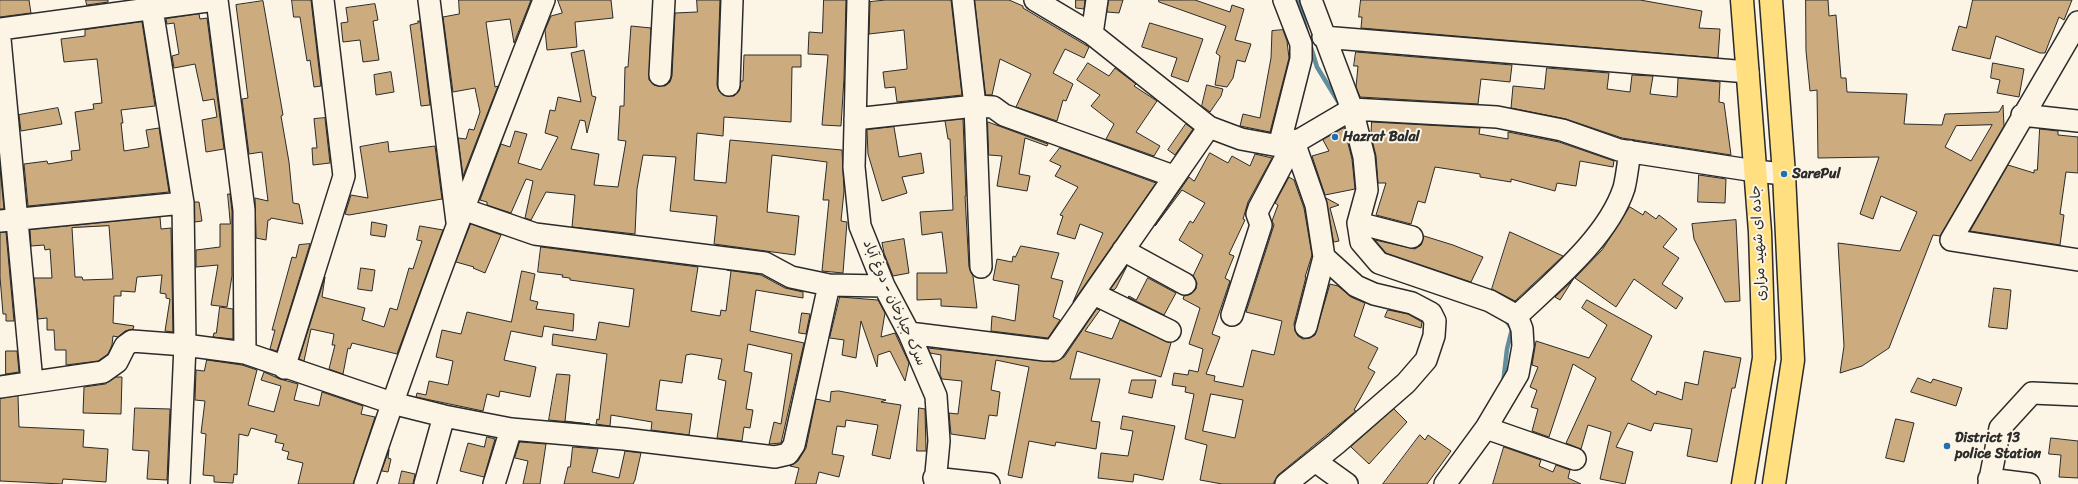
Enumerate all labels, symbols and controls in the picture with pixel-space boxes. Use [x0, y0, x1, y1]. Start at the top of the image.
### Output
place label: Hazrat Balal [1343, 129, 1420, 145]
marker: Hazrat Balal [1330, 132, 1340, 142]
place label: SarePul [1792, 166, 1840, 182]
marker: SarePul [1779, 169, 1789, 179]
street label: جاده ای شهید مزاری [1748, 185, 1770, 301]
street label: سرک جبارخان - دوغ آباد [859, 237, 929, 369]
place label: District 13 police Station [1955, 430, 2041, 462]
marker: District 13 police Station [1942, 441, 1952, 451]

